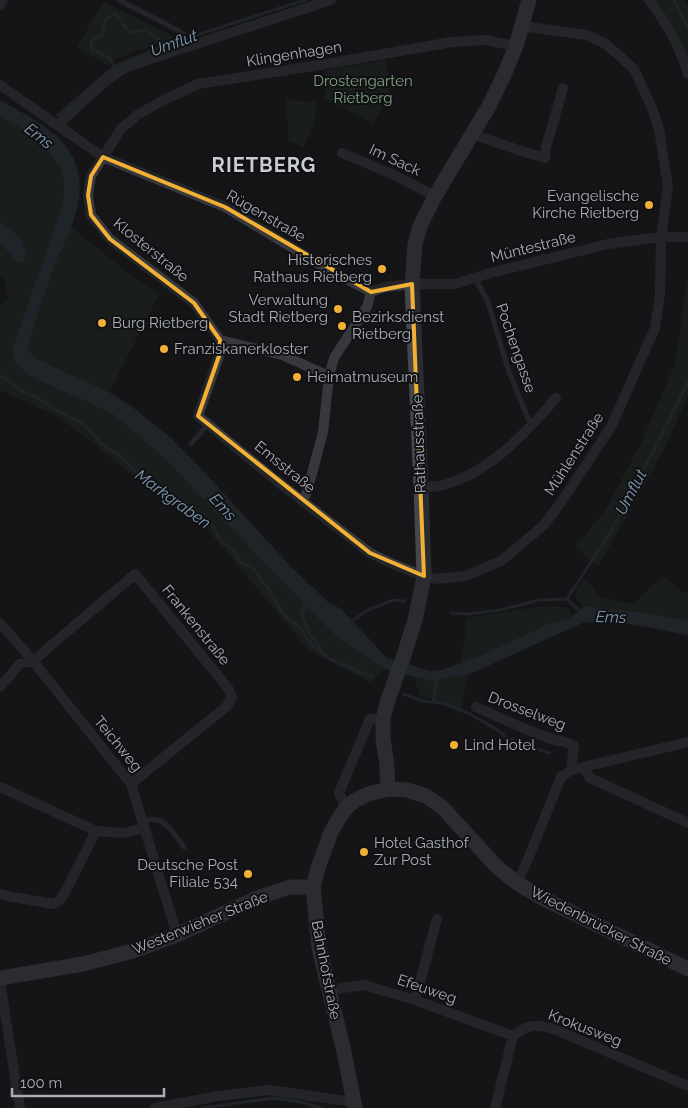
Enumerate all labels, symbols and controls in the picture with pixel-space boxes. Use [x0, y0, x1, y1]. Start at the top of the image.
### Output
water label: Umflut [148, 25, 201, 60]
street label: Klingenhagen [245, 38, 343, 70]
park label: Drostengarten Rietberg [313, 72, 413, 107]
water label: Ems [21, 119, 57, 153]
street label: Im Sack [366, 140, 424, 180]
district label: RIETBERG [212, 153, 316, 177]
street label: Rügenstraße [223, 186, 309, 246]
place label: Evangelische Kirche Rietberg [532, 187, 639, 222]
marker: Evangelische Kirche Rietberg [643, 199, 655, 211]
street label: Klosterstraße [110, 214, 192, 286]
street label: Müntestraße [489, 228, 578, 266]
place label: Historisches Rathaus Rietberg [253, 251, 372, 286]
marker: Historisches Rathaus Rietberg [376, 263, 388, 275]
place label: Verwaltung Stadt Rietberg [229, 291, 328, 326]
street label: Pochengasse [492, 301, 540, 395]
marker: Verwaltung Stadt Rietberg [332, 303, 344, 315]
place label: Bezirksdienst Rietberg [352, 308, 444, 343]
place label: Burg Rietberg [112, 314, 208, 332]
marker: Burg Rietberg [96, 317, 108, 329]
marker: Bezirksdienst Rietberg [336, 320, 348, 332]
place label: Franziskanerkloster [174, 340, 309, 358]
marker: Franziskanerkloster [158, 343, 170, 355]
place label: Heimatmuseum [307, 368, 418, 386]
marker: Heimatmuseum [291, 371, 303, 383]
street label: Rathausstraße [408, 394, 430, 494]
street label: Mühlenstraße [541, 409, 608, 499]
street label: Emsstraße [251, 437, 319, 497]
water label: Markgraben [132, 465, 214, 533]
water label: Umflut [611, 465, 651, 518]
water label: Ems [206, 489, 241, 525]
street label: Frankenstraße [158, 581, 234, 669]
water label: Ems [595, 607, 627, 627]
street label: Drosselweg [486, 688, 568, 734]
street label: Teichweg [90, 713, 146, 775]
place label: Lind Hotel [464, 736, 536, 754]
marker: Lind Hotel [448, 739, 460, 751]
place label: Hotel Gasthof Zur Post [374, 834, 470, 869]
marker: Hotel Gasthof Zur Post [358, 846, 370, 858]
place label: Deutsche Post Filiale 534 [137, 856, 238, 891]
marker: Deutsche Post Filiale 534 [242, 868, 254, 880]
street label: Wiedenbrücker Straße [527, 883, 675, 969]
street label: Westerwieher Straße [130, 887, 271, 958]
street label: Bahnhofstraße [308, 919, 344, 1021]
street label: Efeuweg [395, 970, 459, 1008]
street label: Krokusweg [546, 1006, 624, 1050]
scale bar [12, 1066, 165, 1098]
text: 100 m [20, 1074, 62, 1092]

